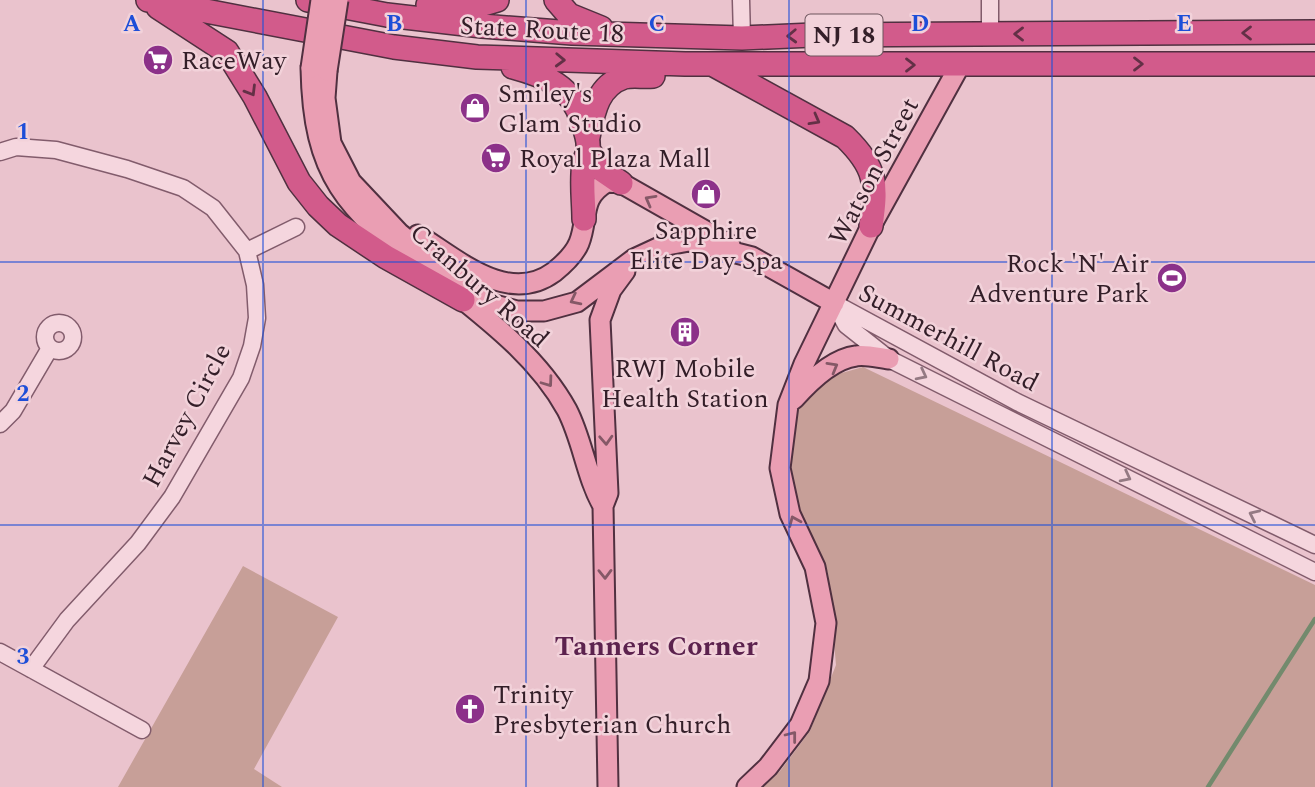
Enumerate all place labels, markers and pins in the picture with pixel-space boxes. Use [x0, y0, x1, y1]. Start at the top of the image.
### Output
place label: RaceWay [181, 41, 288, 81]
supermarket icon: RaceWay [141, 43, 175, 77]
place label: Smiley's Glam Studio [498, 74, 642, 144]
shop icon: Smiley's Glam Studio [458, 91, 492, 125]
place label: Royal Plaza Mall [519, 139, 711, 179]
supermarket icon: Royal Plaza Mall [479, 141, 513, 175]
shop icon: Sapphire Elite Day Spa [689, 177, 723, 211]
place label: Sapphire Elite Day Spa [629, 211, 783, 281]
place label: Rock 'N' Air Adventure Park [968, 244, 1149, 314]
sports icon: Rock 'N' Air Adventure Park [1155, 261, 1189, 295]
building icon: RWJ Mobile Health Station [668, 315, 702, 349]
place label: RWJ Mobile Health Station [601, 349, 769, 419]
place label: Trinity Presbyterian Church [493, 675, 731, 745]
church icon: Trinity Presbyterian Church [453, 692, 487, 726]

